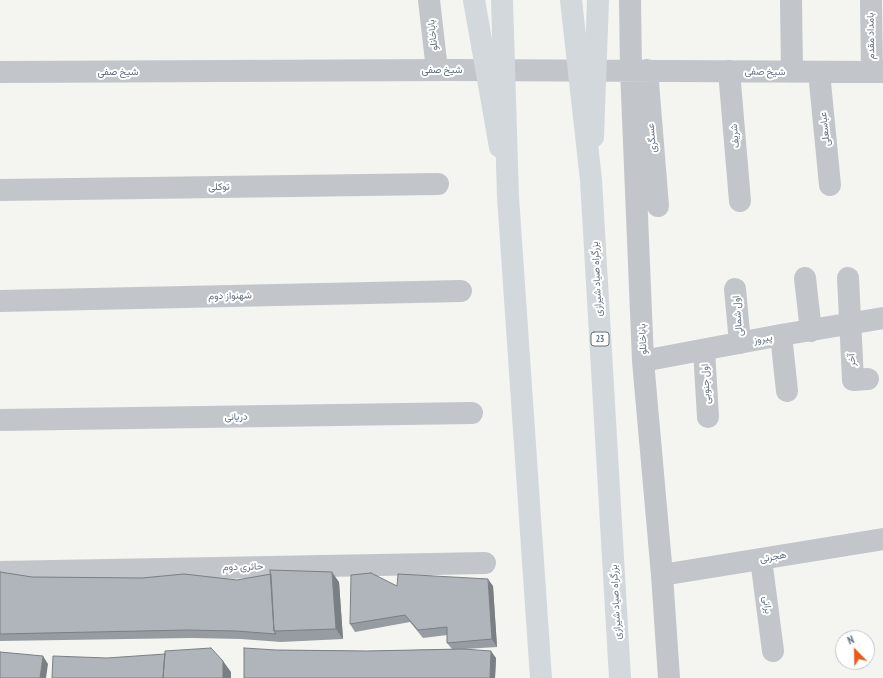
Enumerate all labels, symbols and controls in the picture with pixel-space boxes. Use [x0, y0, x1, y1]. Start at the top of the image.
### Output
street label: بامداد مقدم [865, 12, 877, 60]
street label: باباخانلو [425, 19, 441, 51]
street label: شیخ صفی [422, 64, 462, 76]
street label: شیخ صفی [98, 66, 138, 78]
street label: شیخ صفی [744, 66, 786, 78]
street label: عباسعلی [817, 111, 833, 147]
street label: عسگری [645, 123, 659, 153]
street label: شریف [728, 123, 742, 149]
street label: توکلی [208, 181, 230, 193]
street label: بزرگراه صیاد شیرازی [589, 241, 605, 317]
street label: شهنواز دوم [208, 290, 252, 302]
street label: اول شمالی [730, 295, 746, 337]
street label: باباخانلو [636, 323, 650, 355]
street label: پیروز [753, 331, 773, 347]
road number: 23 [591, 332, 609, 346]
street label: آخر [846, 353, 858, 367]
street label: اول جنوبی [699, 364, 713, 404]
street label: دریانی [224, 411, 248, 423]
street label: هجرتی [759, 549, 787, 565]
street label: حائری دوم [223, 561, 263, 573]
street label: بزرگراه صیاد شیرازی [608, 564, 624, 640]
street label: براتی [760, 595, 774, 615]
north arrow [835, 630, 875, 670]
text: N [845, 632, 856, 647]

